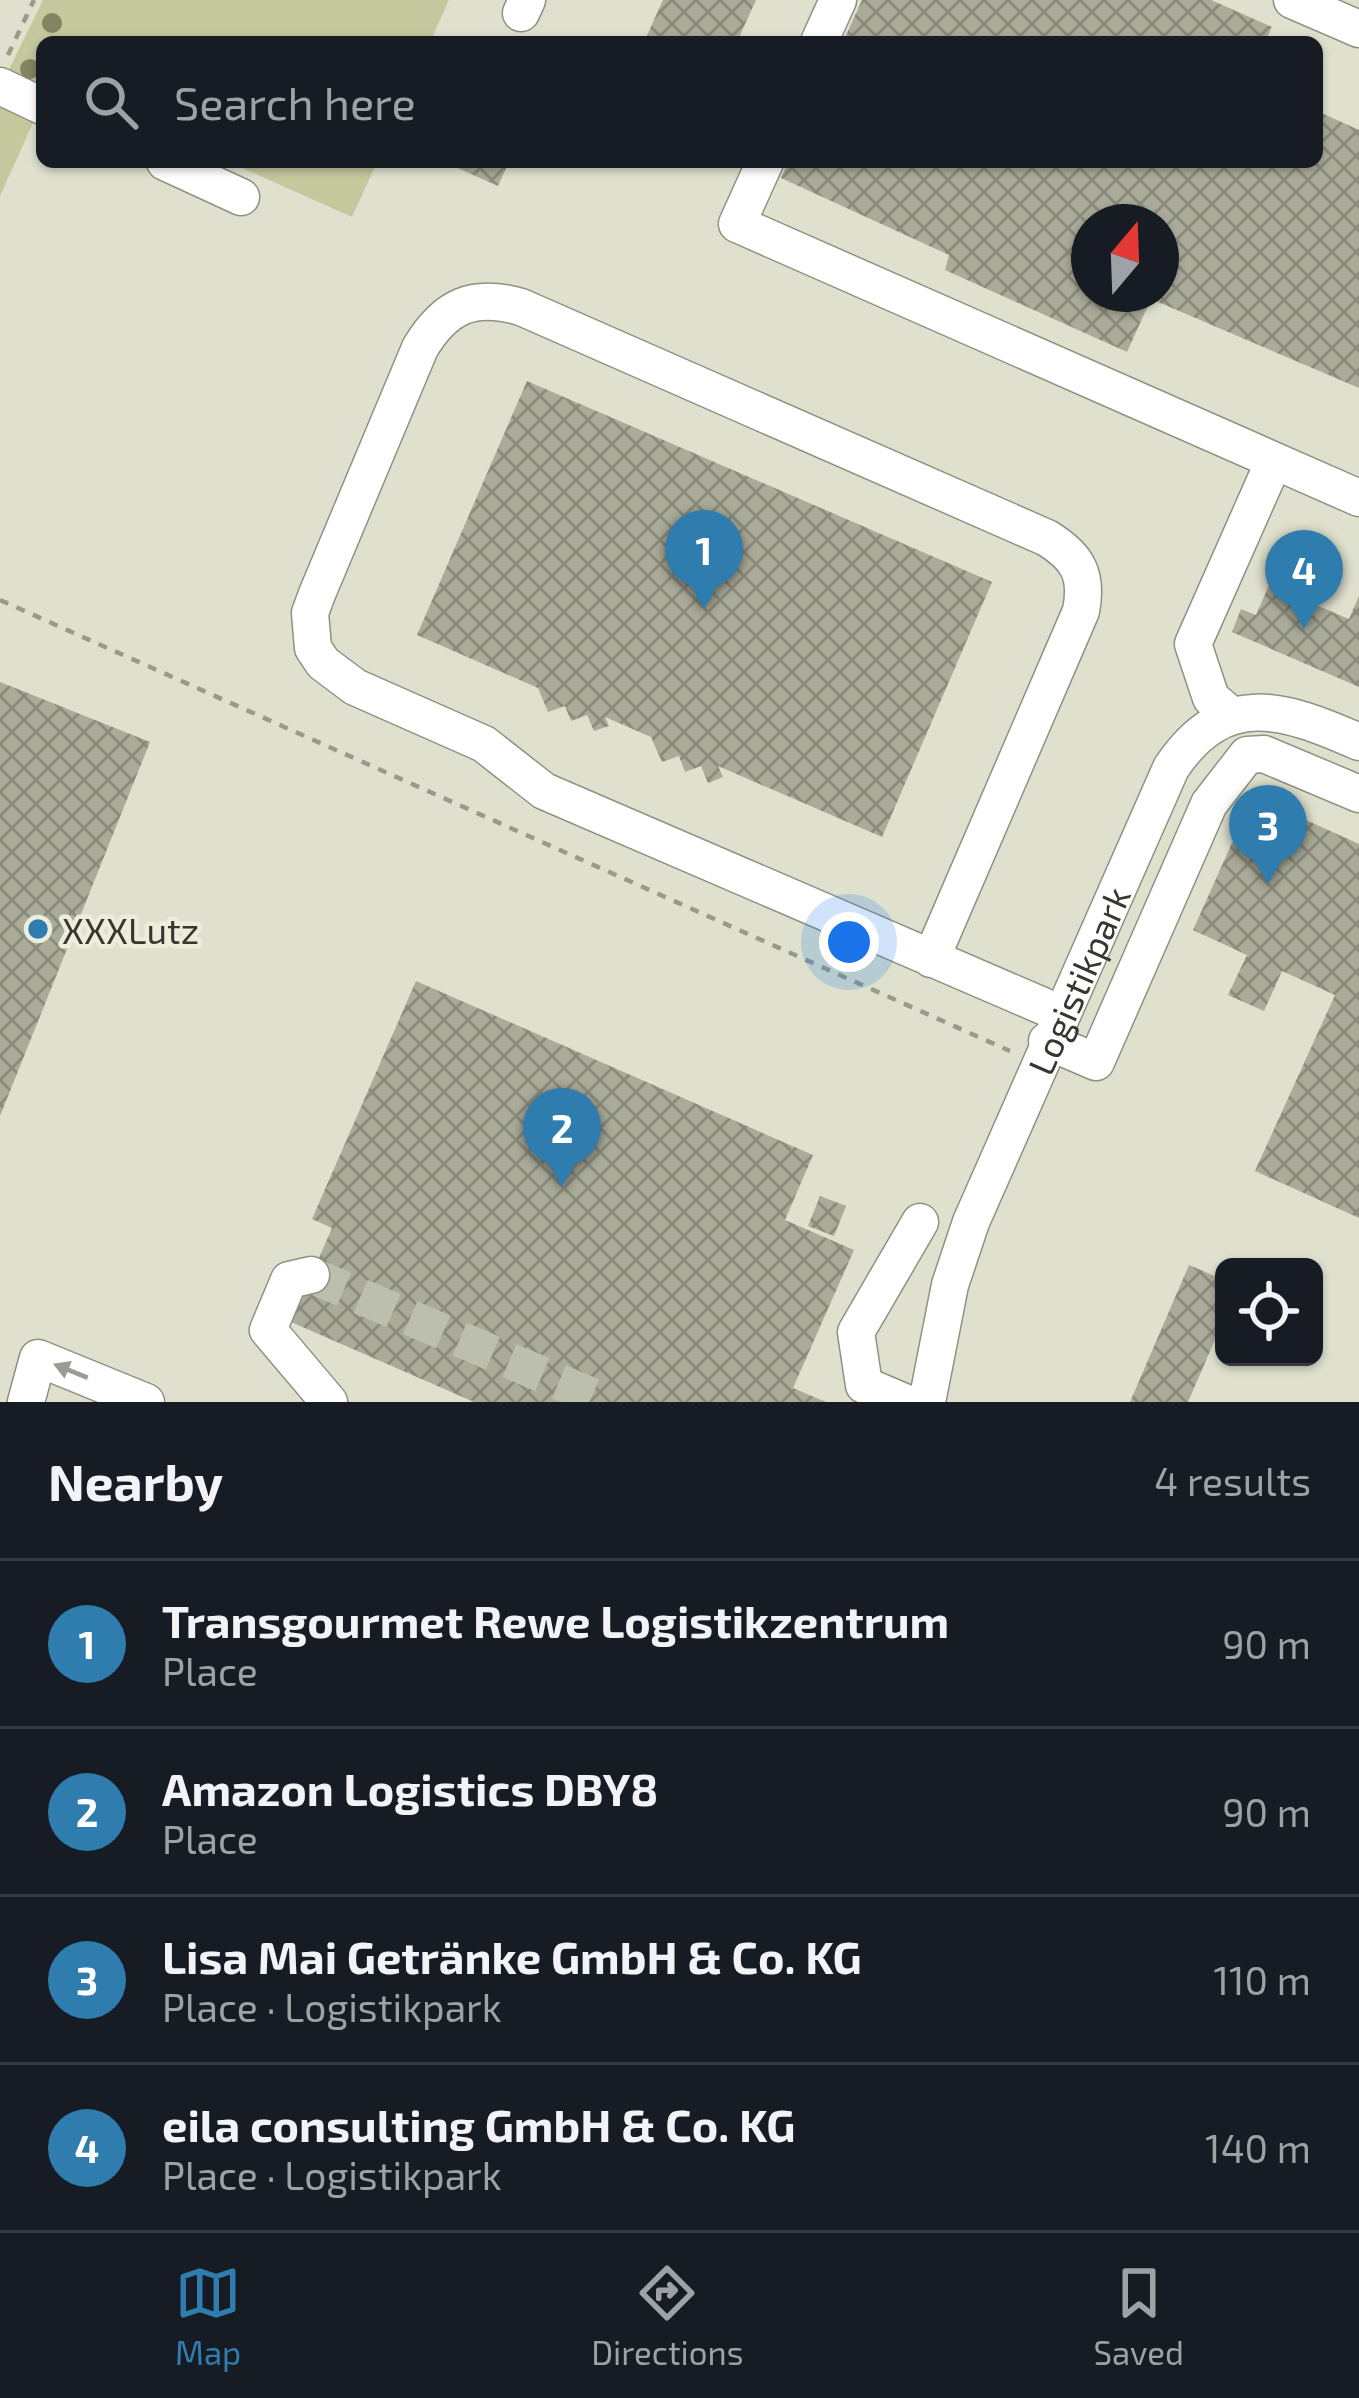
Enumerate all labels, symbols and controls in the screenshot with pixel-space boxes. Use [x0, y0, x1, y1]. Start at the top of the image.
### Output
search box [36, 36, 1323, 168]
icon: search [78, 69, 144, 135]
text: Search here [174, 75, 416, 129]
north arrow [1071, 204, 1179, 312]
pin: 1 [665, 510, 743, 609]
pin: 4 [1265, 530, 1343, 629]
pin: 3 [1229, 785, 1307, 884]
street label: Logistikpark [1017, 880, 1138, 1081]
place label: XXXLutz [62, 908, 199, 951]
your location [819, 912, 879, 972]
marker: XXXLutz [25, 916, 51, 942]
pin: 2 [523, 1088, 601, 1187]
map controls [1215, 1258, 1323, 1366]
button: locate [1215, 1258, 1323, 1366]
one-way arrow [52, 1361, 88, 1380]
text: Nearby [48, 1450, 223, 1511]
text: 4 results [1154, 1457, 1311, 1504]
text: Transgourmet Rewe Logistikzentrum [162, 1593, 949, 1647]
text: 1 [79, 1620, 95, 1667]
text: 90 m [1222, 1620, 1311, 1667]
text: Place [162, 1647, 258, 1694]
text: Amazon Logistics DBY8 [162, 1761, 658, 1815]
text: 2 [76, 1788, 98, 1835]
text: 90 m [1222, 1788, 1311, 1835]
text: Place [162, 1815, 258, 1862]
text: Lisa Mai Getränke GmbH & Co. KG [162, 1929, 862, 1983]
text: 3 [76, 1956, 98, 2003]
text: 110 m [1214, 1956, 1311, 2003]
text: Place · Logistikpark [162, 1983, 502, 2030]
text: eila consulting GmbH & Co. KG [162, 2097, 796, 2151]
text: 4 [75, 2124, 99, 2171]
text: 140 m [1205, 2124, 1311, 2171]
text: Place · Logistikpark [162, 2151, 502, 2198]
tab: Map [175, 2260, 241, 2372]
tab: Directions [591, 2260, 743, 2372]
tab: Saved [1093, 2260, 1184, 2372]

